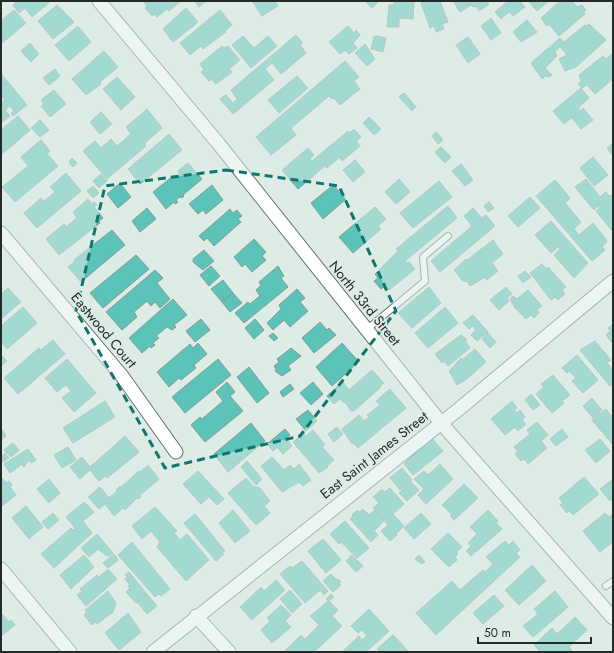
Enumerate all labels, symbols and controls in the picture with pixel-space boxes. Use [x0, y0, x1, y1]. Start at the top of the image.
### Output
street label: North 33rd Street [325, 256, 406, 350]
street label: Eastwood Court [66, 288, 142, 373]
street label: East Saint James Street [316, 406, 433, 504]
scale bar [478, 619, 591, 645]
text: 50 m [484, 624, 511, 642]

